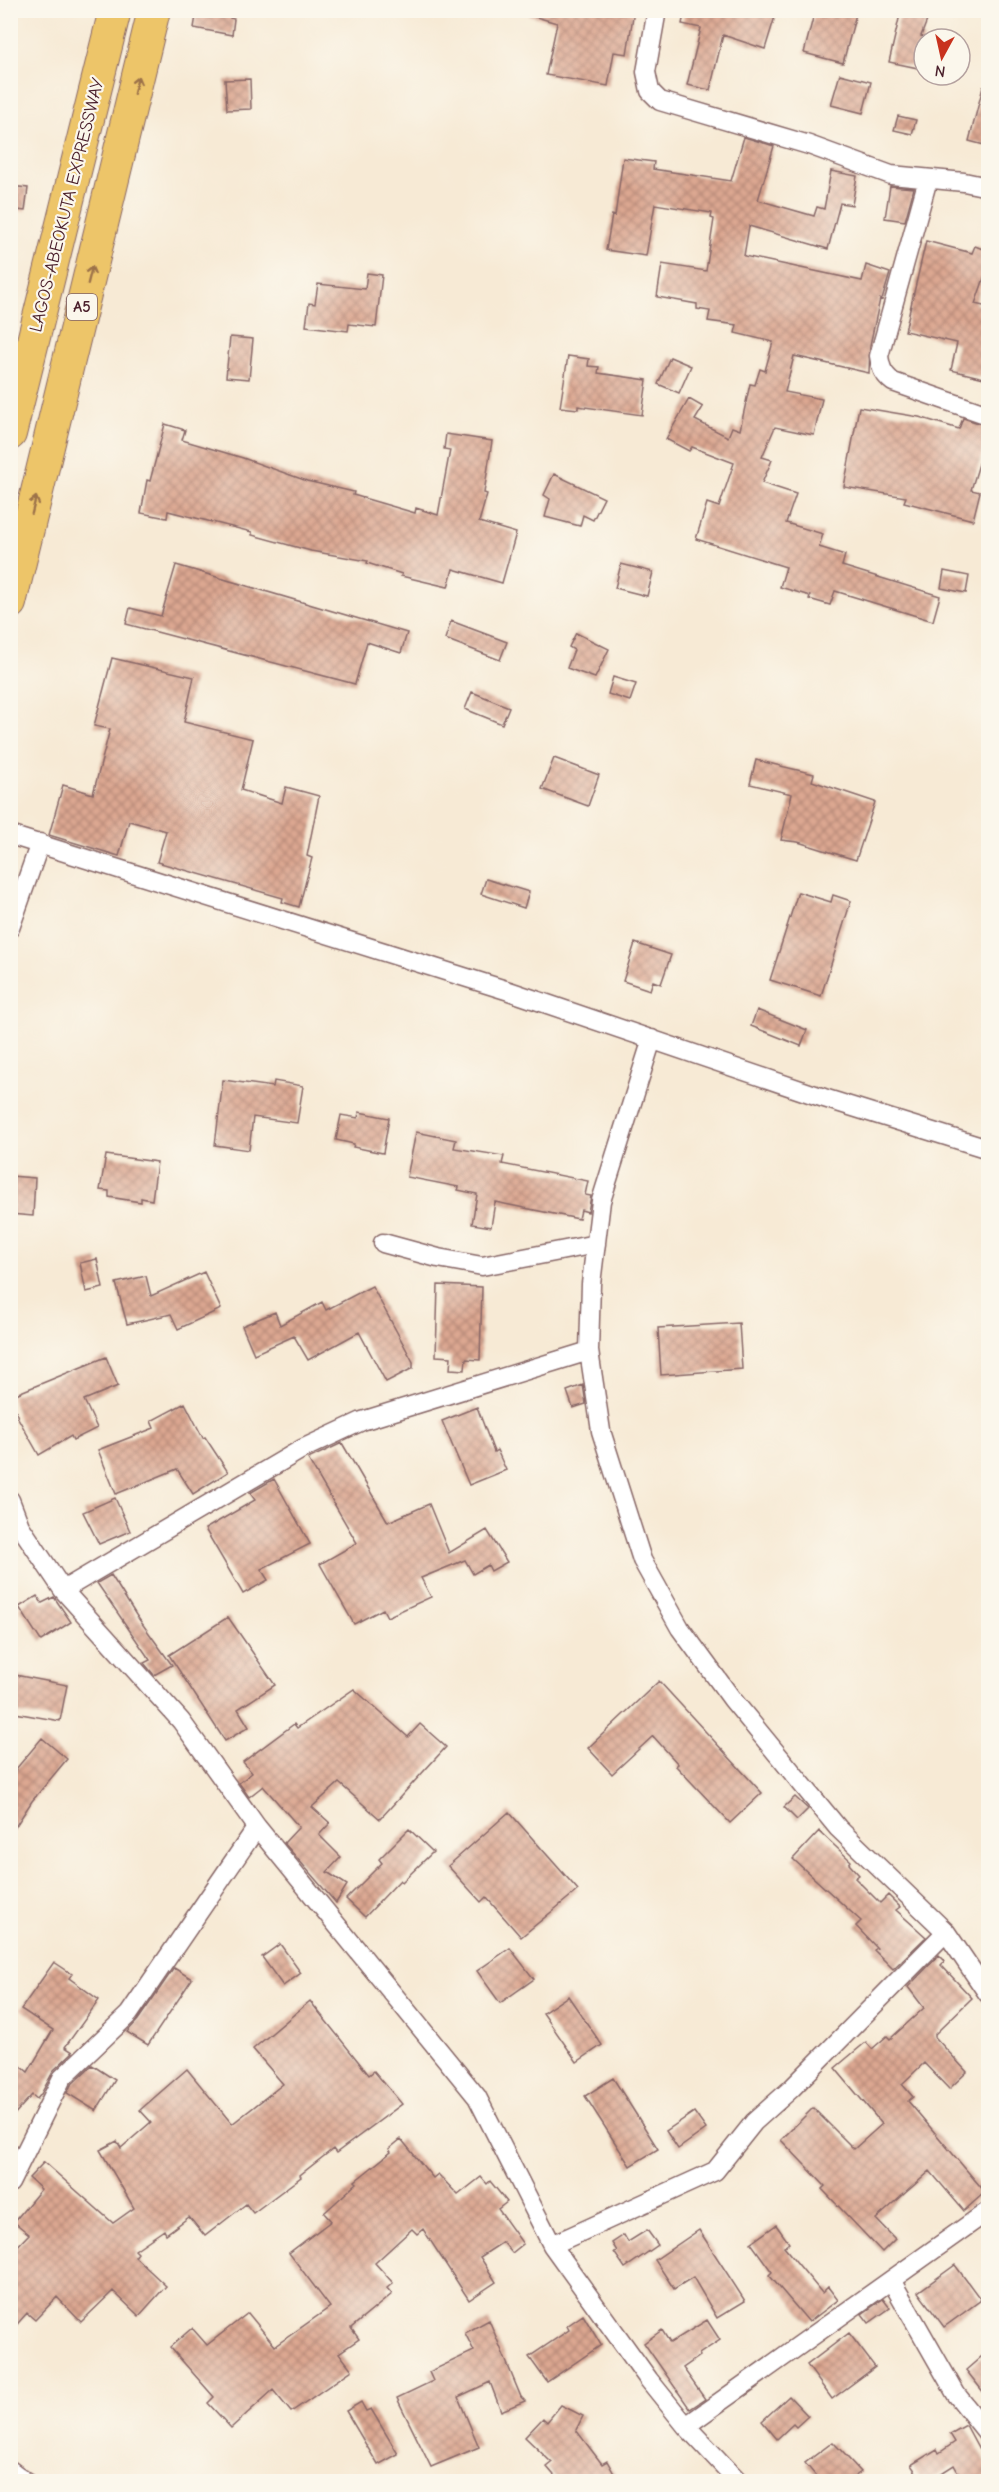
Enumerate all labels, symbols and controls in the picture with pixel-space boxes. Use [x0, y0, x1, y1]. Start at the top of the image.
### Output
north arrow [912, 27, 972, 87]
text: N [934, 61, 946, 81]
street label: LAGOS-ABEOKUTA EXPRESSWAY [25, 75, 109, 334]
one-way arrow [131, 76, 143, 95]
one-way arrow [85, 265, 97, 284]
road number: A5 [67, 294, 97, 320]
one-way arrow [29, 496, 41, 515]

